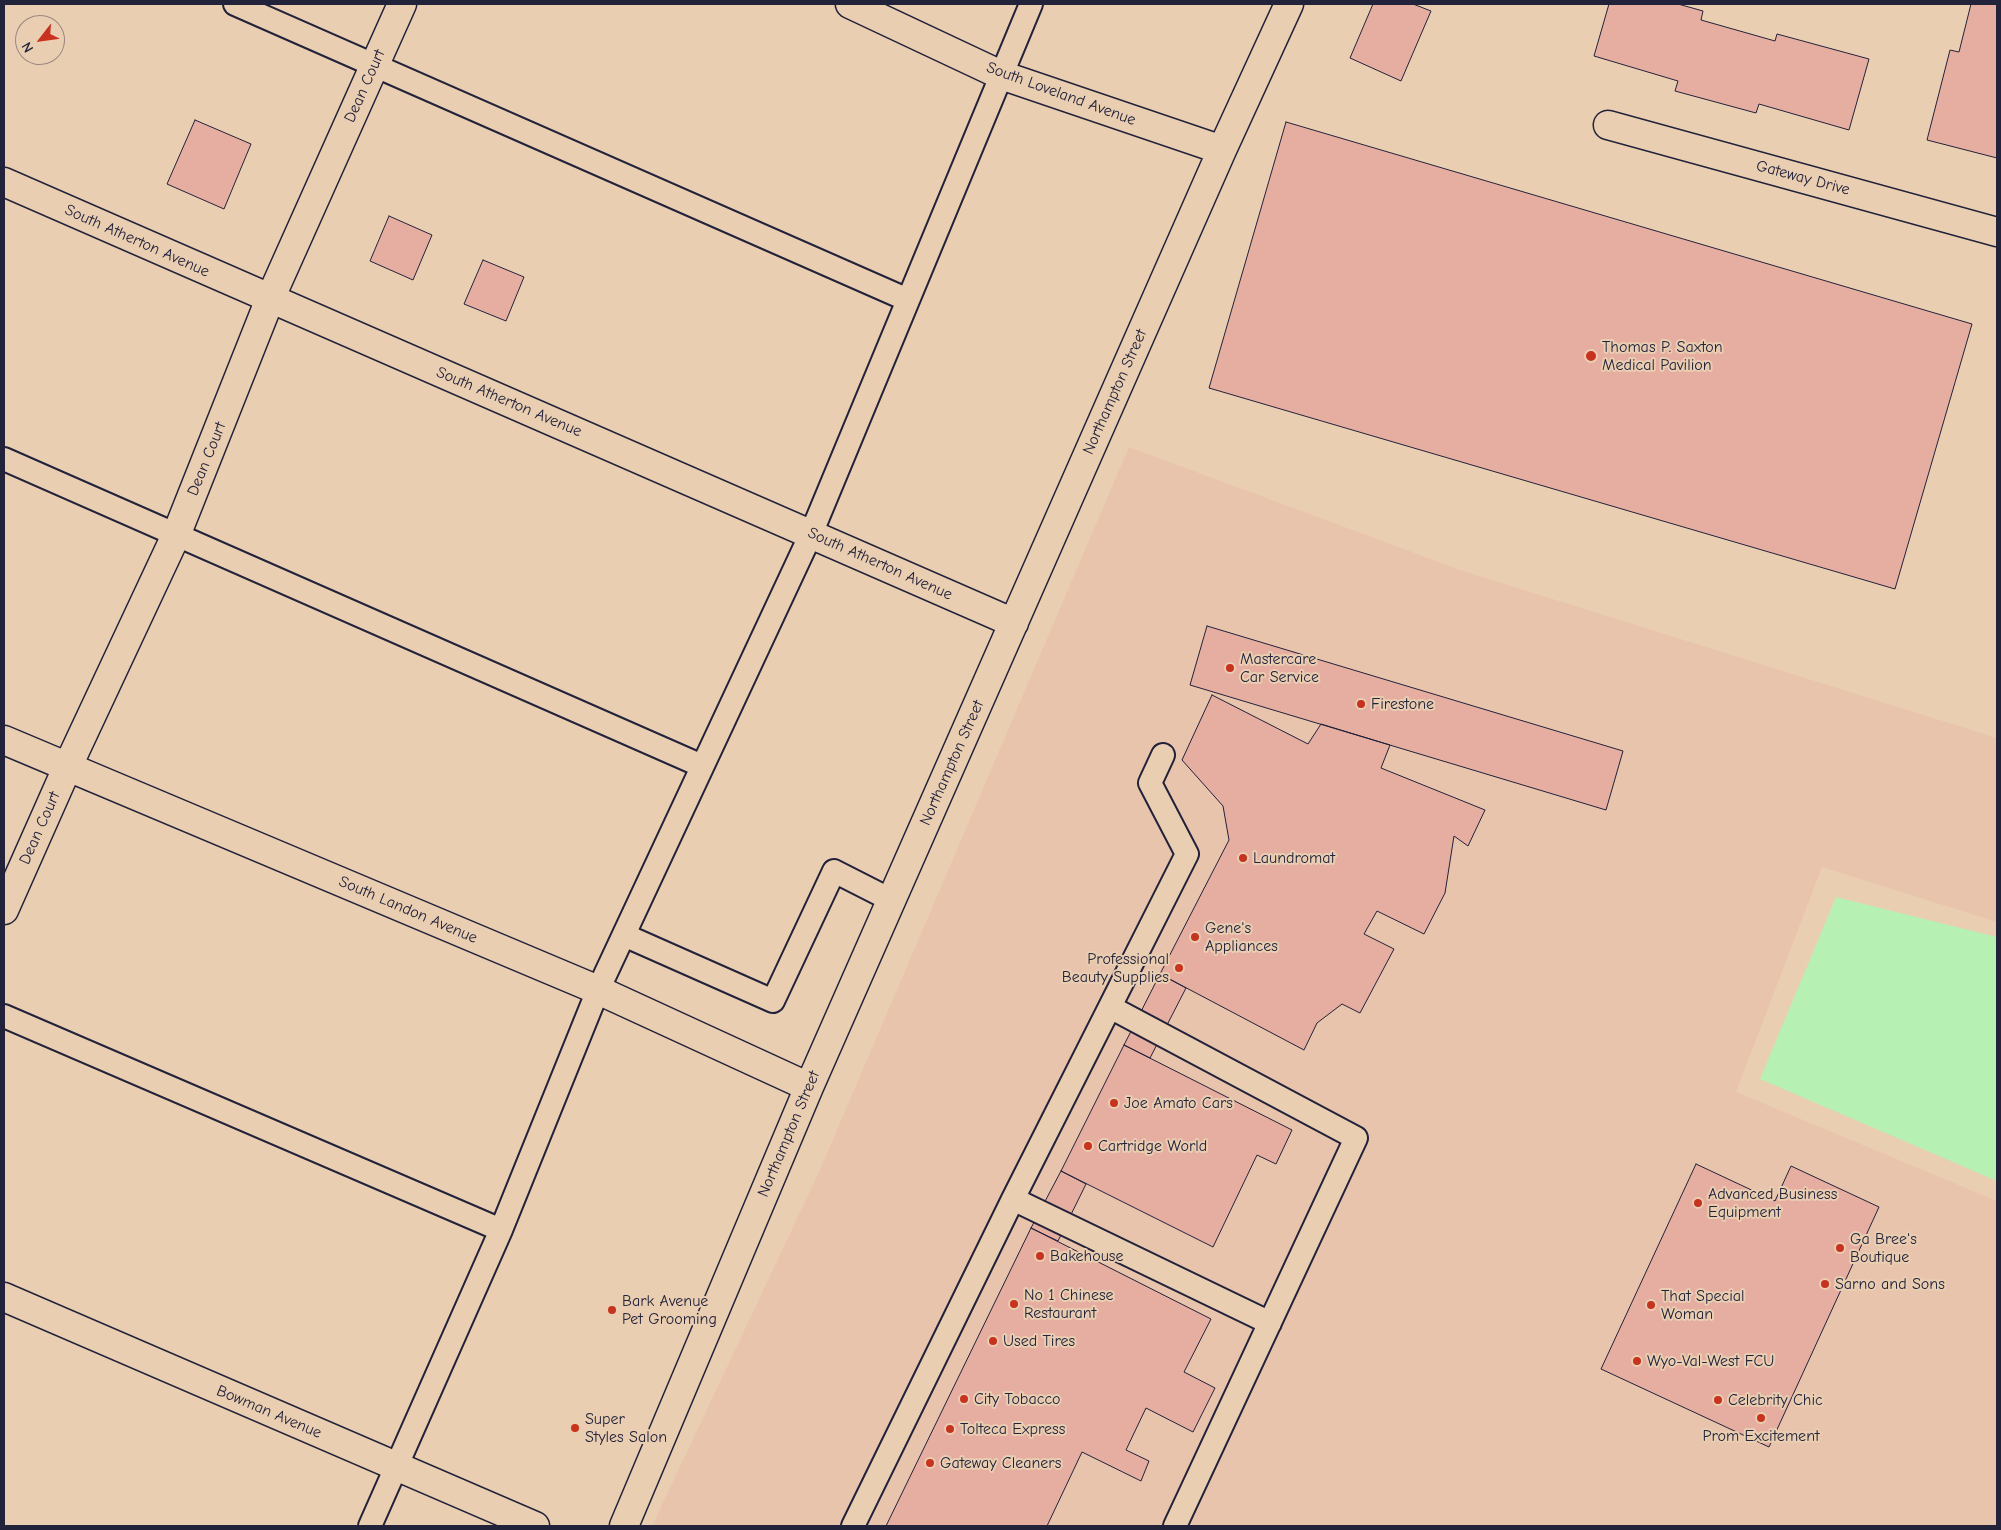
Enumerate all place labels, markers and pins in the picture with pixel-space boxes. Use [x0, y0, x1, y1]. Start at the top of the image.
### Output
place label: Thomas P. Saxton Medical Pavilion [1602, 337, 1723, 375]
marker: Thomas P. Saxton Medical Pavilion [1584, 349, 1598, 363]
place label: Mastercare Car Service [1240, 649, 1319, 687]
marker: Mastercare Car Service [1224, 662, 1236, 674]
place label: Firestone [1371, 694, 1434, 714]
marker: Firestone [1355, 698, 1367, 710]
place label: Laundromat [1253, 848, 1335, 868]
marker: Laundromat [1237, 852, 1249, 864]
place label: Gene's Appliances [1205, 918, 1278, 956]
marker: Gene's Appliances [1189, 931, 1201, 943]
place label: Professional Beauty Supplies [1062, 949, 1169, 987]
marker: Professional Beauty Supplies [1173, 962, 1185, 974]
place label: Joe Amato Cars [1124, 1093, 1233, 1113]
marker: Joe Amato Cars [1108, 1097, 1120, 1109]
place label: Cartridge World [1098, 1136, 1207, 1156]
marker: Cartridge World [1082, 1140, 1094, 1152]
place label: Advanced Business Equipment [1708, 1184, 1837, 1222]
marker: Advanced Business Equipment [1692, 1197, 1704, 1209]
place label: Ga Bree's Boutique [1850, 1229, 1917, 1267]
marker: Ga Bree's Boutique [1834, 1242, 1846, 1254]
place label: Bakehouse [1050, 1246, 1123, 1266]
marker: Bakehouse [1034, 1250, 1046, 1262]
place label: Sarno and Sons [1835, 1274, 1945, 1294]
marker: Sarno and Sons [1819, 1278, 1831, 1290]
place label: No 1 Chinese Restaurant [1024, 1285, 1114, 1323]
place label: That Special Woman [1661, 1286, 1745, 1324]
place label: Bark Avenue Pet Grooming [622, 1291, 717, 1329]
marker: No 1 Chinese Restaurant [1008, 1298, 1020, 1310]
marker: That Special Woman [1645, 1299, 1657, 1311]
marker: Bark Avenue Pet Grooming [606, 1304, 618, 1316]
place label: Used Tires [1003, 1331, 1075, 1351]
marker: Used Tires [987, 1335, 999, 1347]
place label: Wyo-Val-West FCU [1647, 1351, 1774, 1371]
marker: Wyo-Val-West FCU [1631, 1355, 1643, 1367]
place label: City Tobacco [974, 1389, 1061, 1409]
place label: Celebrity Chic [1728, 1390, 1823, 1410]
marker: City Tobacco [958, 1393, 970, 1405]
marker: Celebrity Chic [1712, 1394, 1724, 1406]
place label: Super Styles Salon [585, 1409, 667, 1447]
marker: Prom Excitement [1755, 1412, 1767, 1424]
place label: Tolteca Express [960, 1419, 1065, 1439]
marker: Super Styles Salon [569, 1422, 581, 1434]
marker: Tolteca Express [944, 1423, 956, 1435]
place label: Prom Excitement [1702, 1426, 1820, 1446]
place label: Gateway Cleaners [940, 1453, 1061, 1473]
marker: Gateway Cleaners [924, 1457, 936, 1469]

